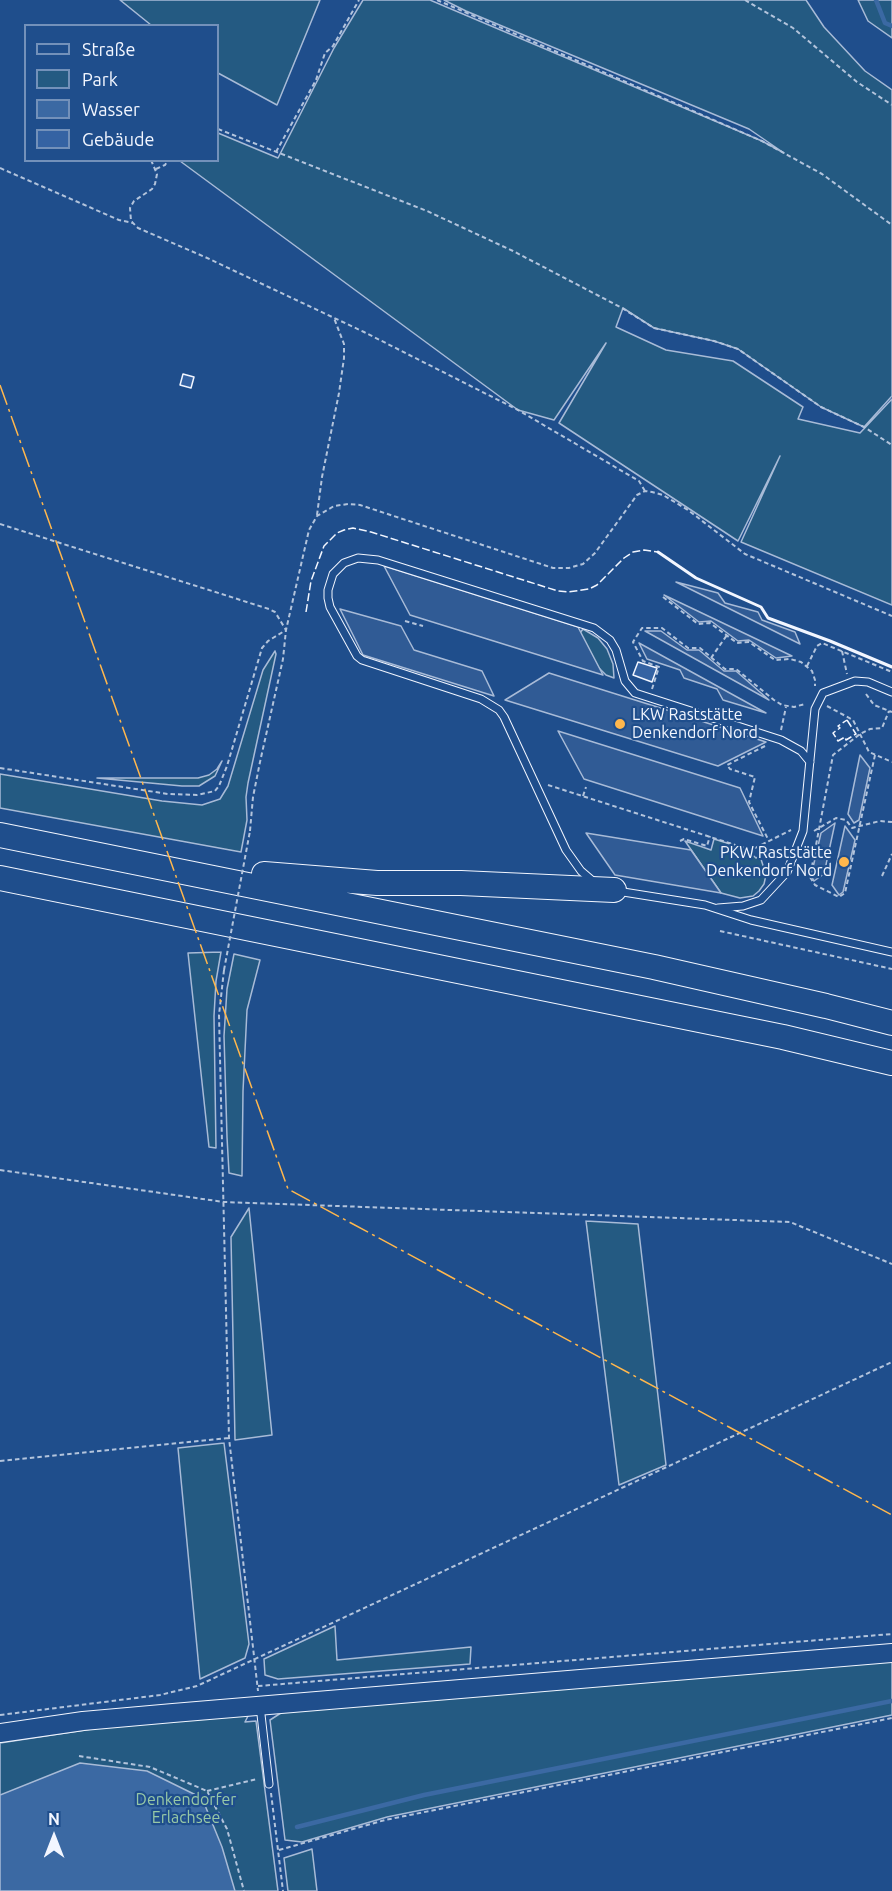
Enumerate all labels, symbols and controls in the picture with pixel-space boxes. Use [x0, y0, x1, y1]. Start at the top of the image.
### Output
legend [24, 24, 219, 162]
text: Straße [82, 39, 135, 59]
text: Park [82, 69, 118, 89]
text: Wasser [82, 99, 140, 119]
text: Gebäude [82, 129, 154, 149]
place label: LKW Raststätte Denkendorf Nord [632, 705, 758, 743]
marker: LKW Raststätte Denkendorf Nord [613, 717, 627, 731]
place label: PKW Raststätte Denkendorf Nord [706, 843, 832, 881]
marker: PKW Raststätte Denkendorf Nord [837, 855, 851, 869]
park label: Denkendorfer Erlachsee [136, 1790, 236, 1828]
north arrow [24, 1807, 84, 1867]
text: N [48, 1810, 60, 1828]

